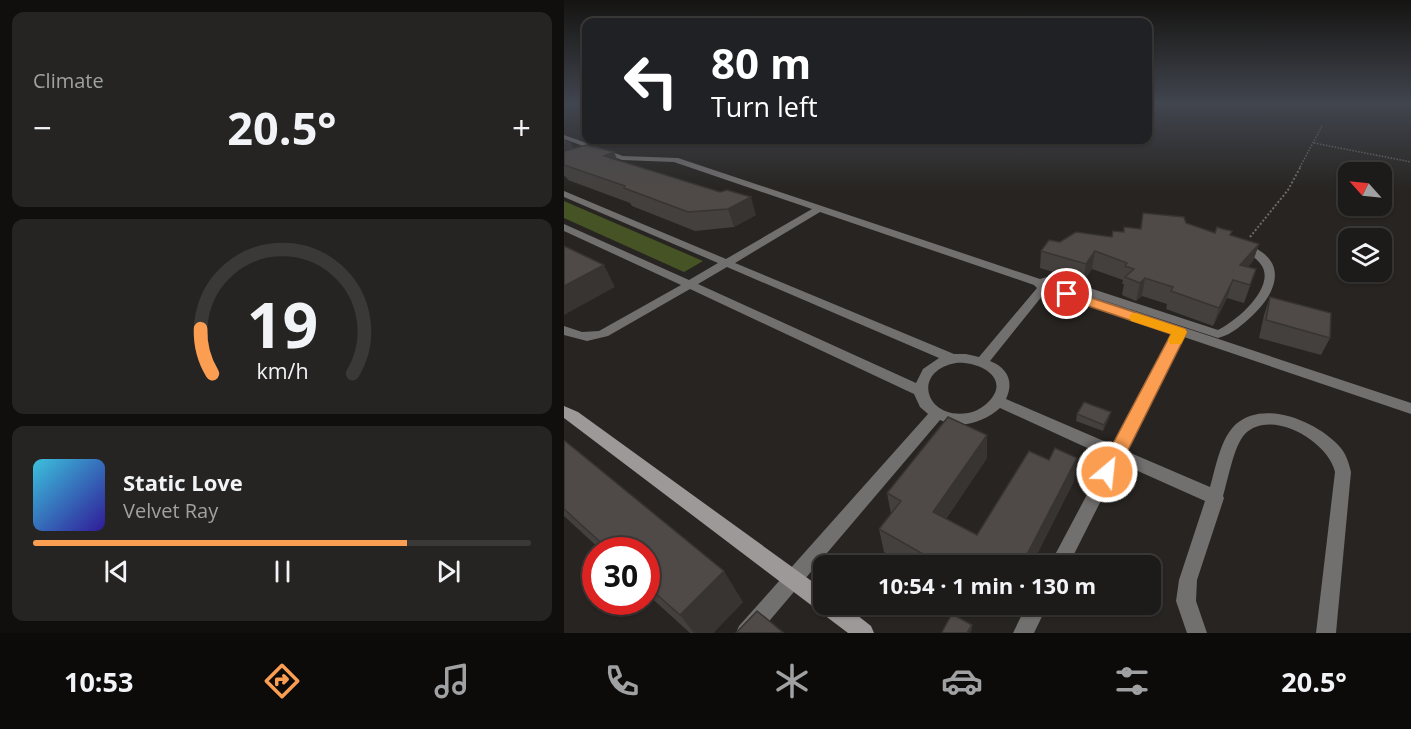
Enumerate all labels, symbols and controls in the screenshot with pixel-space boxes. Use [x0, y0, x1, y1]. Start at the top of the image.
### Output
text: 80 m [711, 34, 811, 91]
icon: left [612, 42, 690, 120]
text: Climate [33, 67, 104, 94]
text: Turn left [711, 88, 818, 125]
text: 20.5° [227, 97, 337, 158]
text: − [33, 105, 52, 150]
text: + [512, 105, 531, 150]
north arrow [1338, 162, 1392, 216]
map controls [1338, 162, 1392, 282]
button: layers [1338, 228, 1392, 282]
pin [1041, 268, 1092, 319]
icon: arrive [1050, 277, 1083, 310]
text: 19 [246, 281, 318, 366]
text: km/h [256, 356, 308, 385]
position arrow [1075, 440, 1139, 504]
text: Static Love [123, 467, 243, 497]
text: Velvet Ray [123, 497, 218, 524]
speed limit sign: 30 [582, 537, 660, 615]
icon: previous [100, 555, 133, 588]
icon: pause [266, 555, 299, 588]
icon: next [432, 555, 465, 588]
text: 10:54 · 1 min · 130 m [878, 570, 1096, 600]
icon: directions [261, 660, 303, 702]
icon: music [431, 660, 473, 702]
icon: phone [601, 660, 643, 702]
icon: climate [771, 660, 813, 702]
icon: car [941, 660, 983, 702]
icon: filters [1111, 660, 1153, 702]
text: 10:53 [64, 663, 133, 700]
text: 20.5° [1281, 663, 1347, 700]

